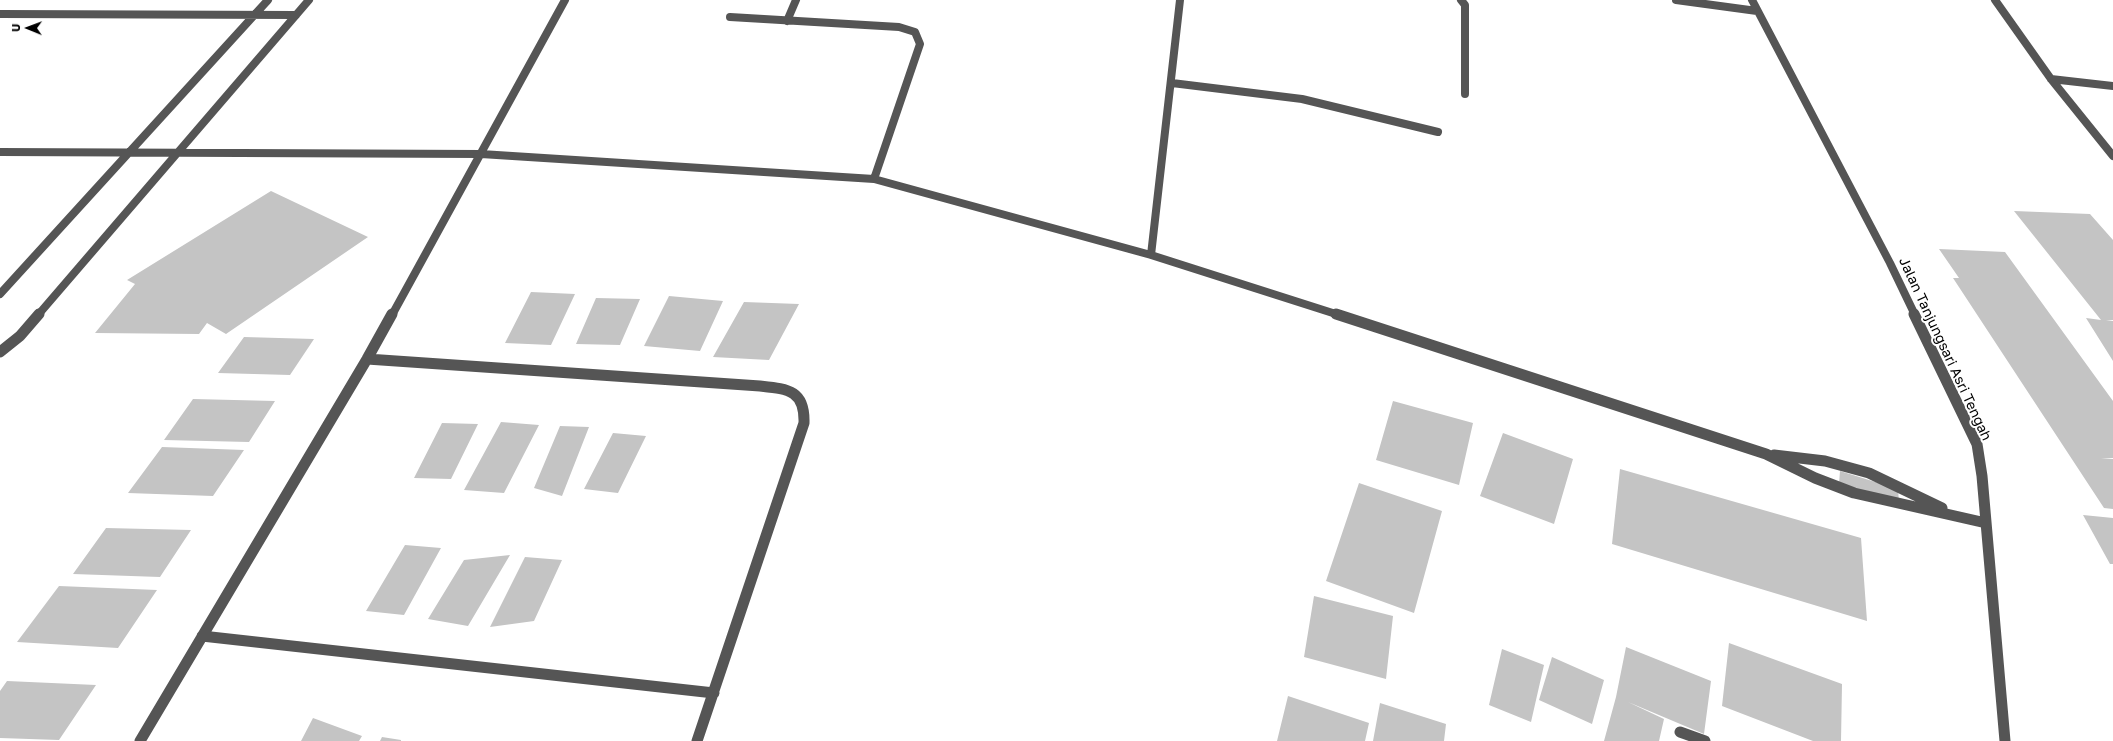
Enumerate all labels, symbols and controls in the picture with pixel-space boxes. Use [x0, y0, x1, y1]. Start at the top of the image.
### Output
north arrow [8, 8, 48, 48]
text: U [9, 24, 22, 32]
street label: Jalan Tanjungsari Asri Tengah [1895, 255, 1995, 443]

